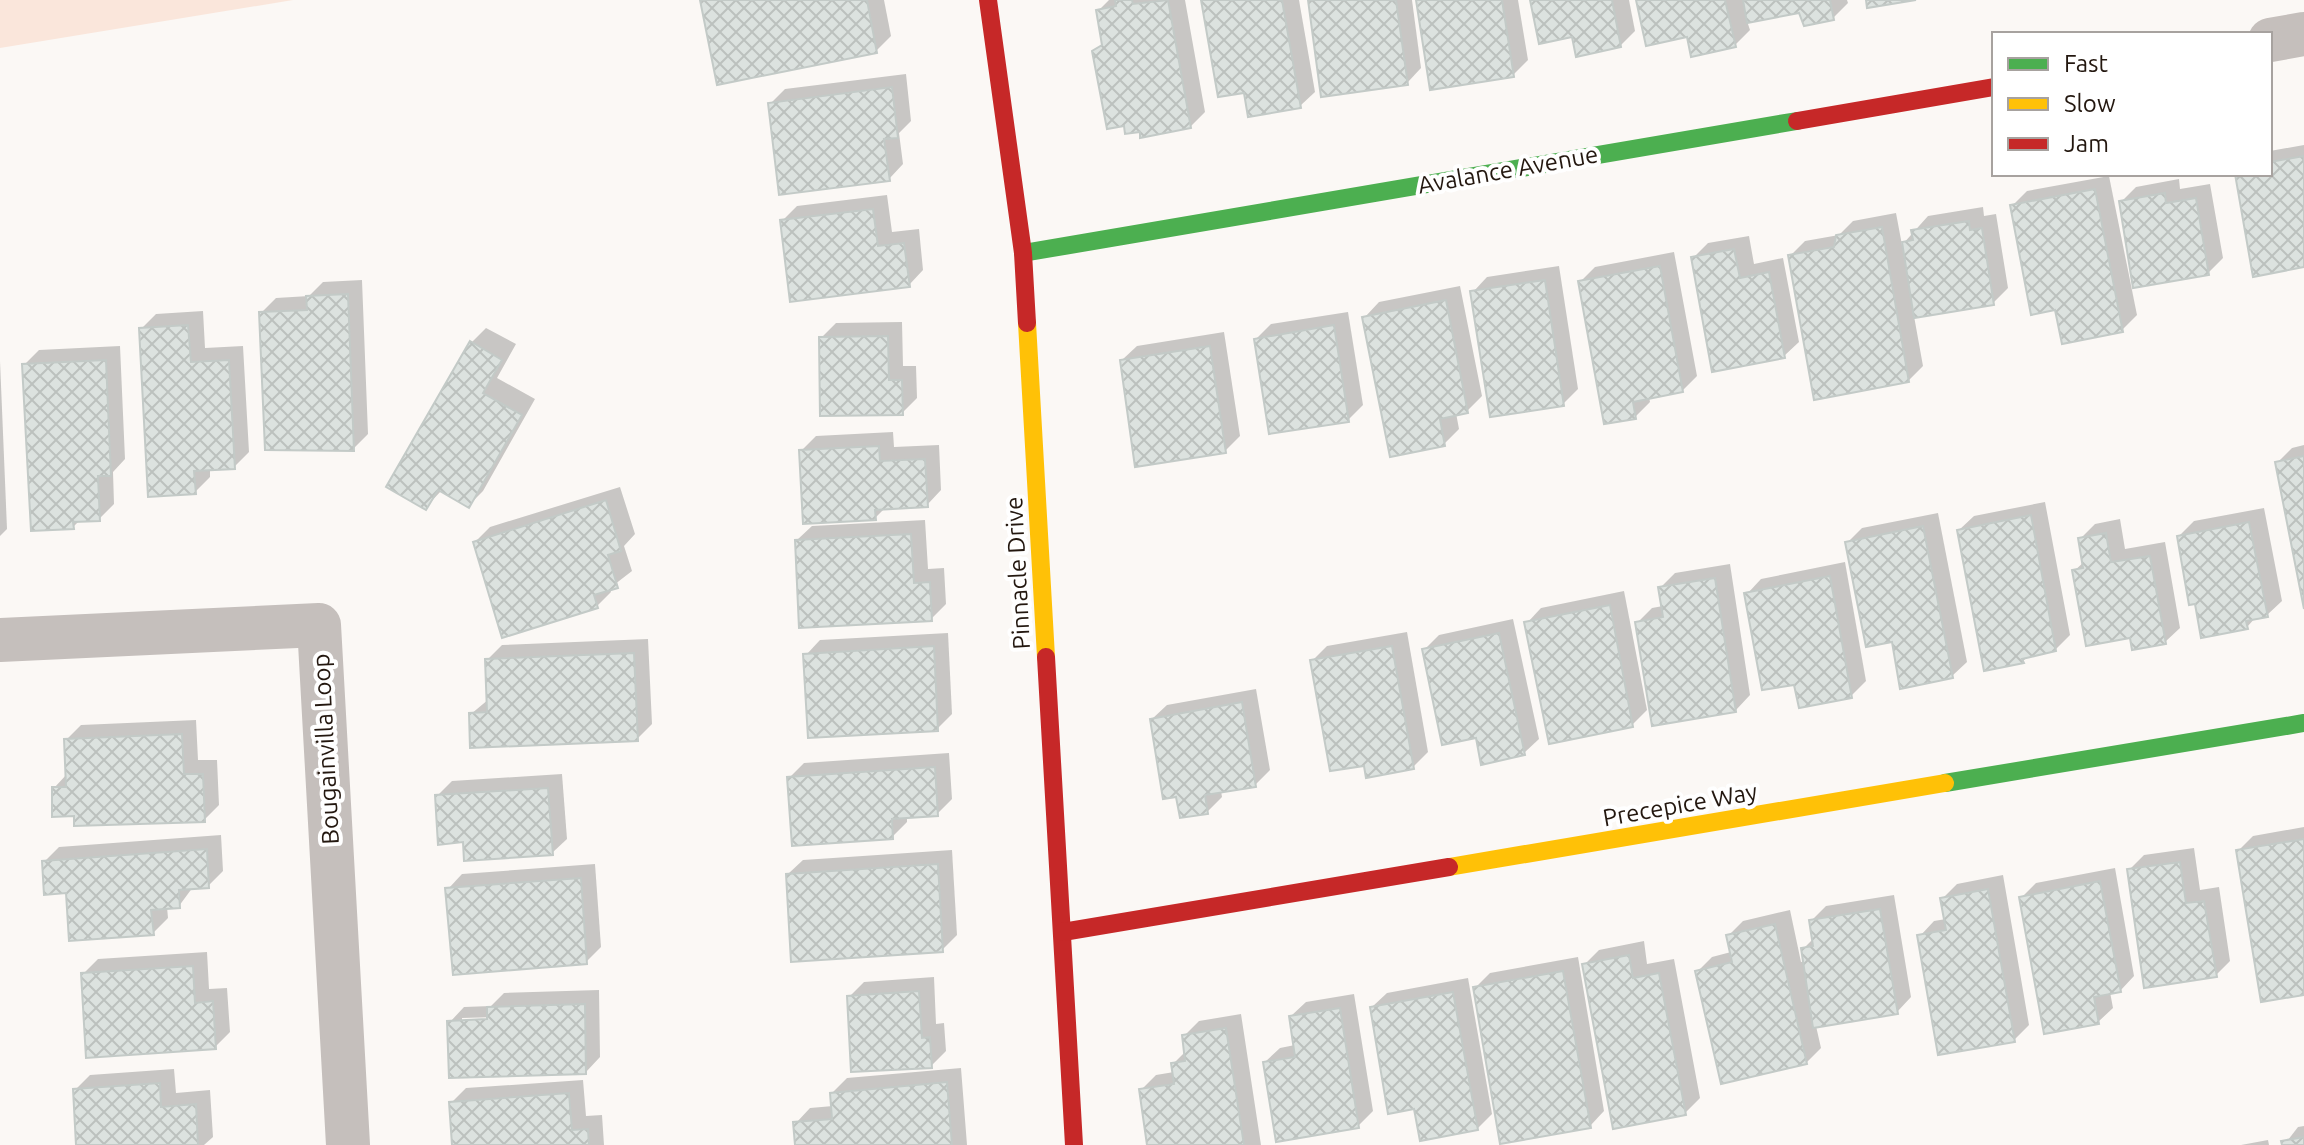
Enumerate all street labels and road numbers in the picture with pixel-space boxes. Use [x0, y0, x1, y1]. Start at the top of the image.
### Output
street label: Avalance Avenue [1416, 140, 1600, 199]
street label: Pinnacle Drive [1000, 496, 1035, 650]
street label: Bougainvilla Loop [307, 653, 344, 845]
street label: Precepice Way [1601, 778, 1760, 831]

